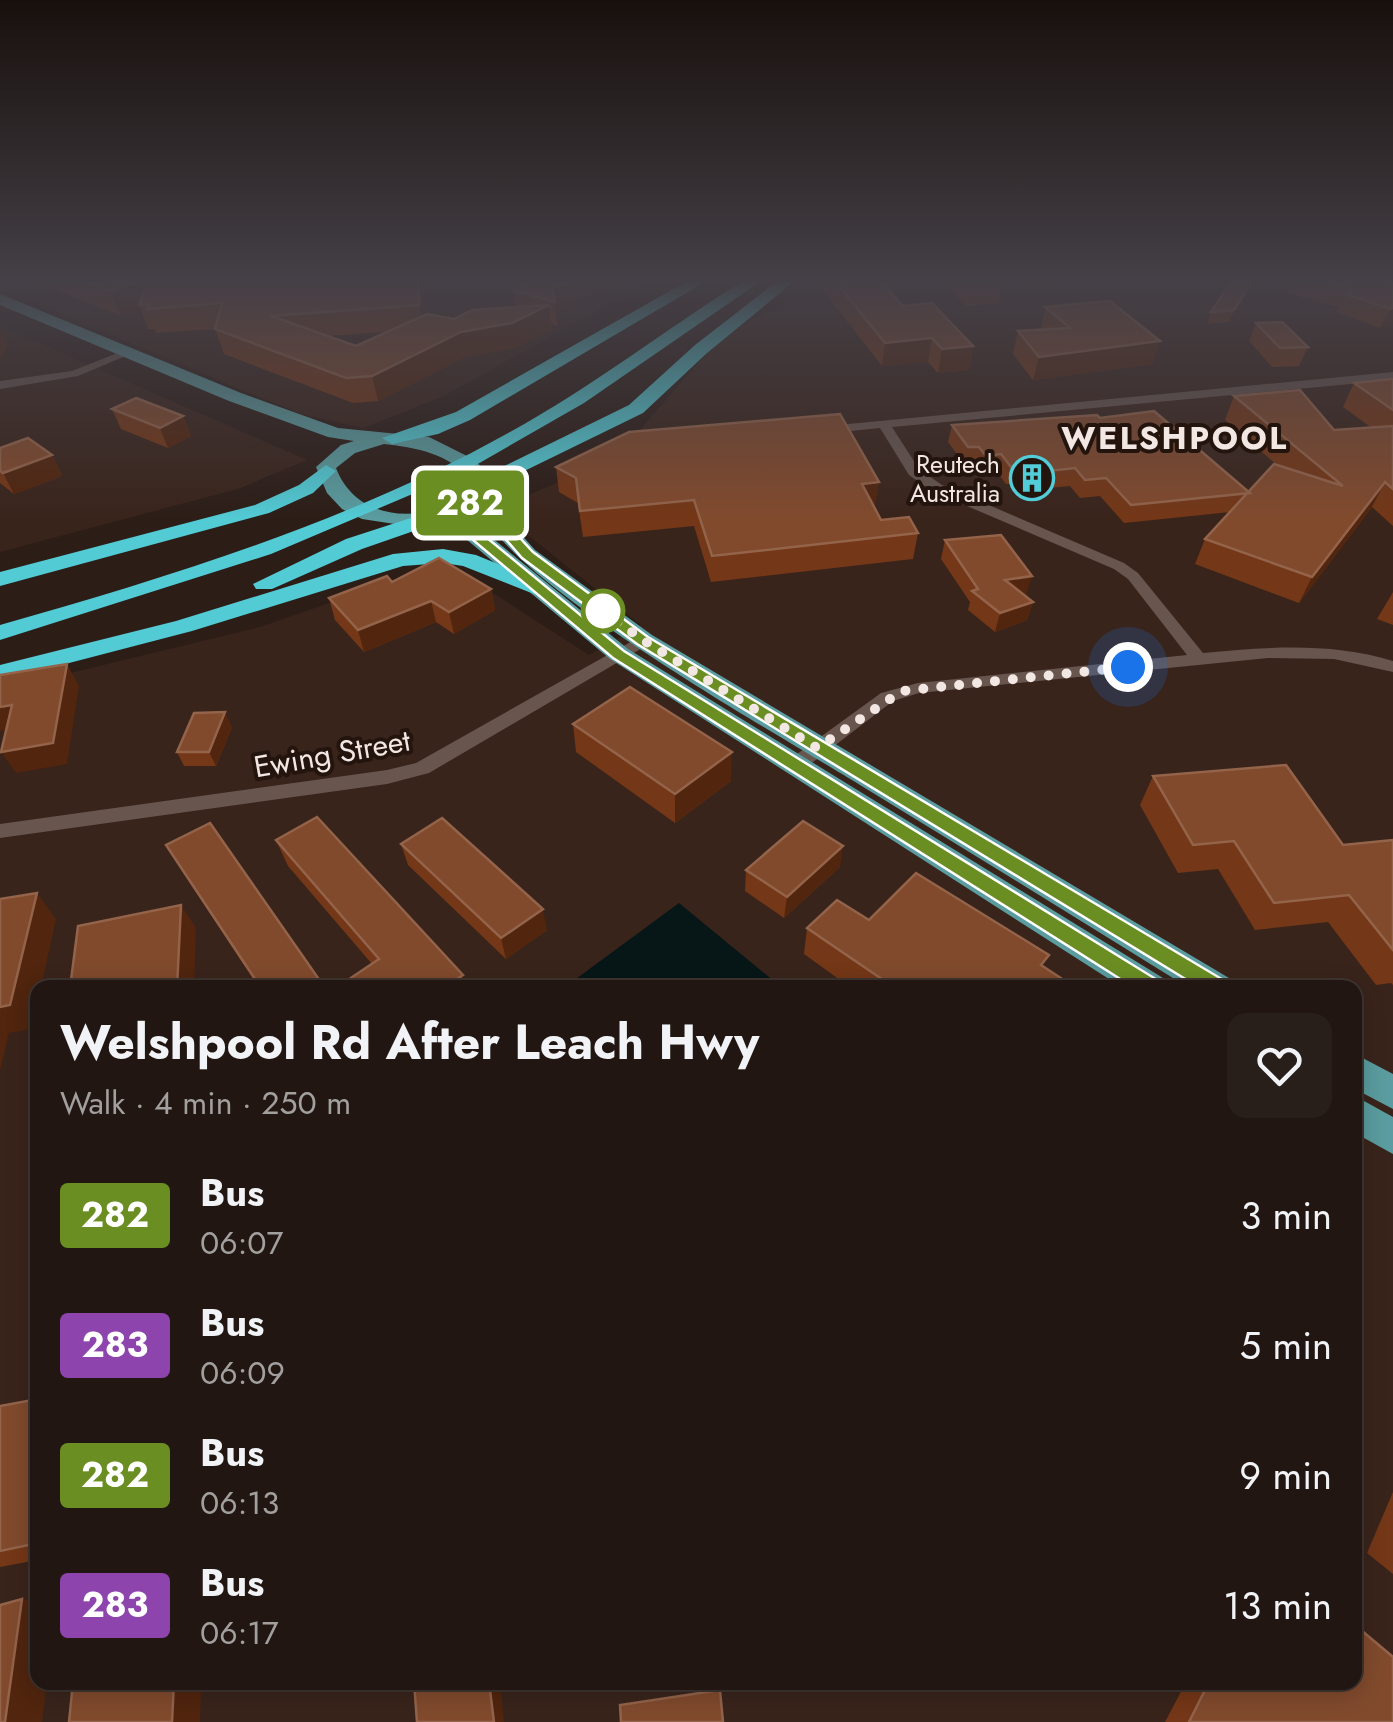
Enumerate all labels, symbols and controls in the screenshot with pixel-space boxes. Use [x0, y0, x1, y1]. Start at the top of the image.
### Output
district label: WELSHPOOL [1061, 415, 1289, 461]
place label: Reutech Australia [910, 446, 1000, 511]
building icon: Reutech Australia [1009, 455, 1055, 501]
line badge: 282 [412, 470, 528, 536]
text: 282 [436, 478, 504, 528]
unlabelled marker [582, 590, 624, 632]
your location [1103, 642, 1153, 692]
street label: Ewing Street [250, 718, 414, 788]
text: Welshpool Rd After Leach Hwy [60, 1008, 759, 1077]
button: heart [1227, 1013, 1332, 1118]
text: Walk · 4 min · 250 m [60, 1080, 351, 1126]
text: Bus [200, 1165, 264, 1220]
text: 3 min [1240, 1188, 1332, 1243]
text: 282 [81, 1190, 149, 1240]
text: 06:07 [200, 1220, 283, 1266]
text: Bus [200, 1295, 264, 1350]
text: 5 min [1240, 1318, 1332, 1373]
text: 283 [82, 1320, 148, 1370]
text: 06:09 [200, 1350, 285, 1396]
text: Bus [200, 1425, 264, 1480]
text: 9 min [1239, 1448, 1332, 1503]
text: 282 [81, 1450, 149, 1500]
text: 06:13 [200, 1480, 279, 1526]
text: Bus [200, 1555, 264, 1610]
text: 13 min [1223, 1578, 1332, 1633]
text: 283 [82, 1580, 148, 1630]
text: 06:17 [200, 1610, 278, 1656]

